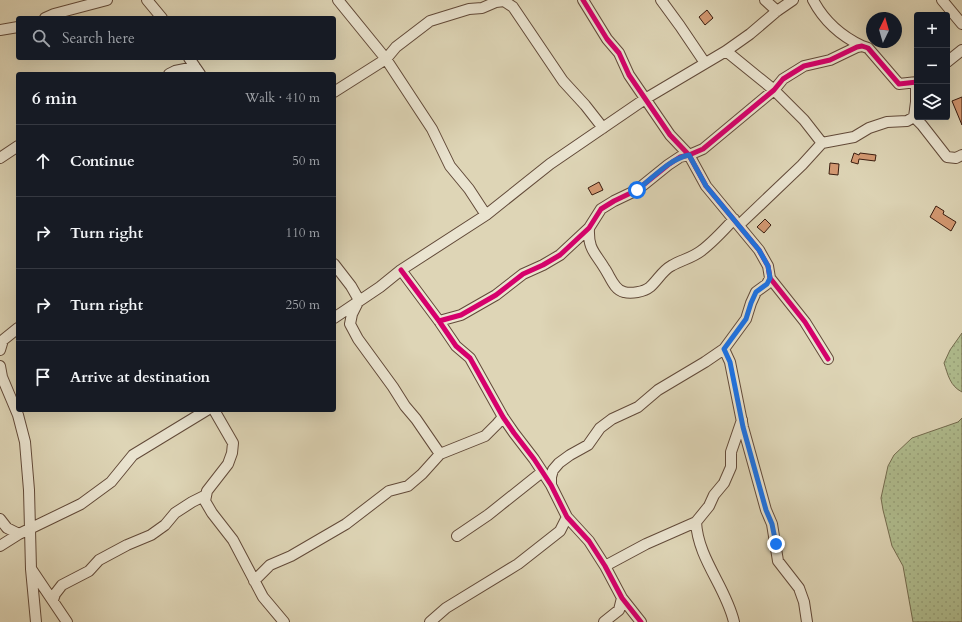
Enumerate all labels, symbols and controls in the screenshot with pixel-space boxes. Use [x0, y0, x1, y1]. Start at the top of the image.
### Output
north arrow [866, 12, 902, 48]
map controls [914, 12, 950, 120]
button: + [914, 12, 950, 48]
search box [16, 16, 336, 60]
icon: search [30, 27, 52, 49]
text: Search here [62, 28, 135, 48]
button: − [914, 48, 950, 84]
button: layers [914, 84, 950, 120]
text: 6 min [32, 87, 77, 110]
text: Walk · 410 m [245, 89, 320, 107]
icon: ahead [32, 150, 54, 172]
text: Continue [70, 151, 135, 171]
text: 50 m [292, 152, 320, 170]
route start [628, 181, 646, 199]
icon: right [32, 222, 54, 244]
text: Turn right [70, 223, 143, 243]
text: 110 m [286, 224, 320, 242]
icon: right [32, 294, 54, 316]
text: Turn right [70, 295, 143, 315]
text: 250 m [286, 296, 320, 314]
icon: arrive [32, 366, 54, 388]
text: Arrive at destination [70, 367, 210, 387]
route end [767, 535, 785, 553]

